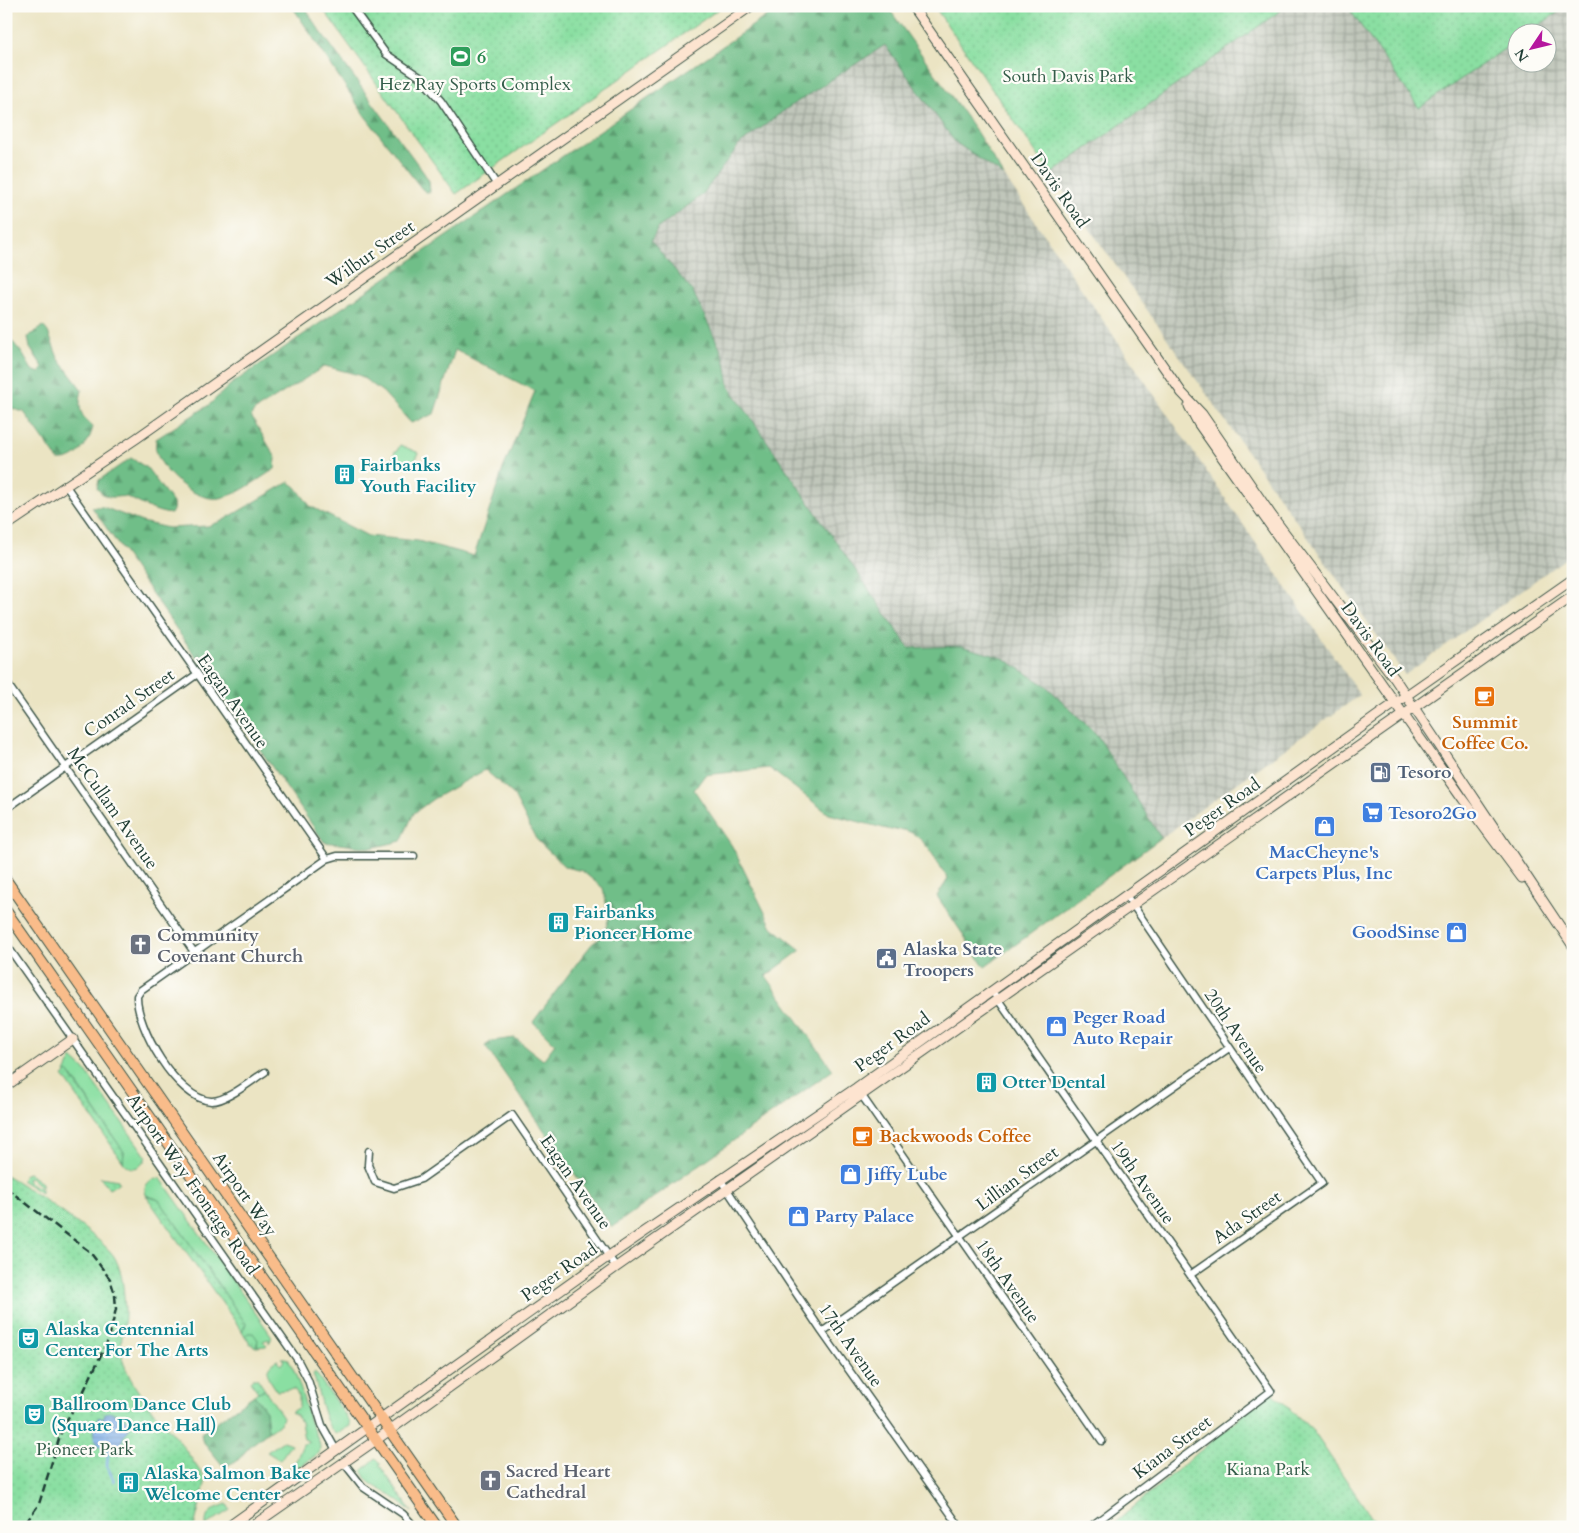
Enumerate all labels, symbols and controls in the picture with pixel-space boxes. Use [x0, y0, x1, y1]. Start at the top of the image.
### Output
north arrow [1506, 22, 1556, 72]
sports icon: 6 [449, 45, 473, 69]
place label: 6 [477, 45, 486, 70]
text: N [1510, 45, 1533, 66]
park label: South Davis Park [1002, 64, 1134, 89]
park label: Hez Ray Sports Complex [379, 72, 571, 97]
street label: Davis Road [1024, 147, 1095, 233]
street label: Wilbur Street [320, 214, 420, 295]
place label: Fairbanks Youth Facility [360, 453, 477, 499]
building icon: Fairbanks Youth Facility [332, 463, 356, 487]
street label: Davis Road [1335, 597, 1407, 682]
street label: Eagan Avenue [191, 649, 274, 754]
street label: Conrad Street [79, 663, 180, 744]
cafe icon: Summit Coffee Co. [1473, 685, 1497, 709]
place label: Summit Coffee Co. [1441, 710, 1529, 756]
street label: McCullam Avenue [61, 742, 164, 875]
fuel station icon: Tesoro [1369, 760, 1393, 784]
place label: Tesoro [1397, 760, 1451, 785]
street label: Peger Road [1179, 772, 1266, 843]
supermarket icon: Tesoro2Go [1360, 801, 1384, 825]
place label: Tesoro2Go [1388, 801, 1477, 826]
shop icon: MacCheyne's Carpets Plus, Inc [1312, 815, 1336, 839]
place label: MacCheyne's Carpets Plus, Inc [1255, 840, 1393, 886]
place label: Fairbanks Pioneer Home [574, 900, 693, 946]
building icon: Fairbanks Pioneer Home [546, 910, 570, 934]
place label: GoodSinse [1352, 920, 1440, 945]
shop icon: GoodSinse [1444, 920, 1468, 944]
place label: Community Covenant Church [157, 923, 303, 969]
church icon: Community Covenant Church [129, 933, 153, 957]
place label: Alaska State Troopers [903, 937, 1002, 983]
public building icon: Alaska State Troopers [875, 947, 899, 971]
street label: 20th Avenue [1198, 984, 1273, 1079]
place label: Peger Road Auto Repair [1073, 1005, 1174, 1051]
street label: Peger Road [849, 1006, 936, 1078]
shop icon: Peger Road Auto Repair [1045, 1015, 1069, 1039]
building icon: Otter Dental [974, 1070, 998, 1094]
place label: Otter Dental [1002, 1070, 1106, 1095]
street label: Airport Way Frontage Road [122, 1089, 264, 1279]
cafe icon: Backwoods Coffee [851, 1124, 875, 1148]
place label: Backwoods Coffee [879, 1124, 1032, 1149]
street label: Eagan Avenue [534, 1130, 617, 1235]
street label: 19th Avenue [1104, 1135, 1181, 1229]
street label: Lillian Street [971, 1140, 1064, 1217]
street label: Airport Way [208, 1148, 282, 1240]
shop icon: Jiffy Lube [839, 1162, 863, 1186]
place label: Jiffy Lube [864, 1162, 948, 1187]
street label: Ada Street [1208, 1185, 1287, 1250]
shop icon: Party Palace [787, 1204, 811, 1228]
place label: Party Palace [815, 1204, 914, 1229]
street label: 18th Avenue [969, 1234, 1046, 1328]
street label: Peger Road [516, 1237, 603, 1308]
street label: 17th Avenue [812, 1298, 889, 1392]
place label: Alaska Centennial Center For The Arts [45, 1317, 209, 1363]
theatre icon: Alaska Centennial Center For The Arts [17, 1327, 41, 1351]
place label: Ballroom Dance Club (Square Dance Hall) [51, 1392, 231, 1438]
theatre icon: Ballroom Dance Club (Square Dance Hall) [23, 1402, 47, 1426]
street label: Kiana Street [1128, 1409, 1217, 1485]
park label: Pioneer Park [36, 1437, 134, 1462]
park label: Kiana Park [1226, 1457, 1310, 1482]
place label: Sacred Heart Cathedral [506, 1459, 611, 1505]
place label: Alaska Salmon Bake Welcome Center [143, 1461, 311, 1507]
church icon: Sacred Heart Cathedral [478, 1469, 502, 1493]
building icon: Alaska Salmon Bake Welcome Center [116, 1471, 140, 1495]

